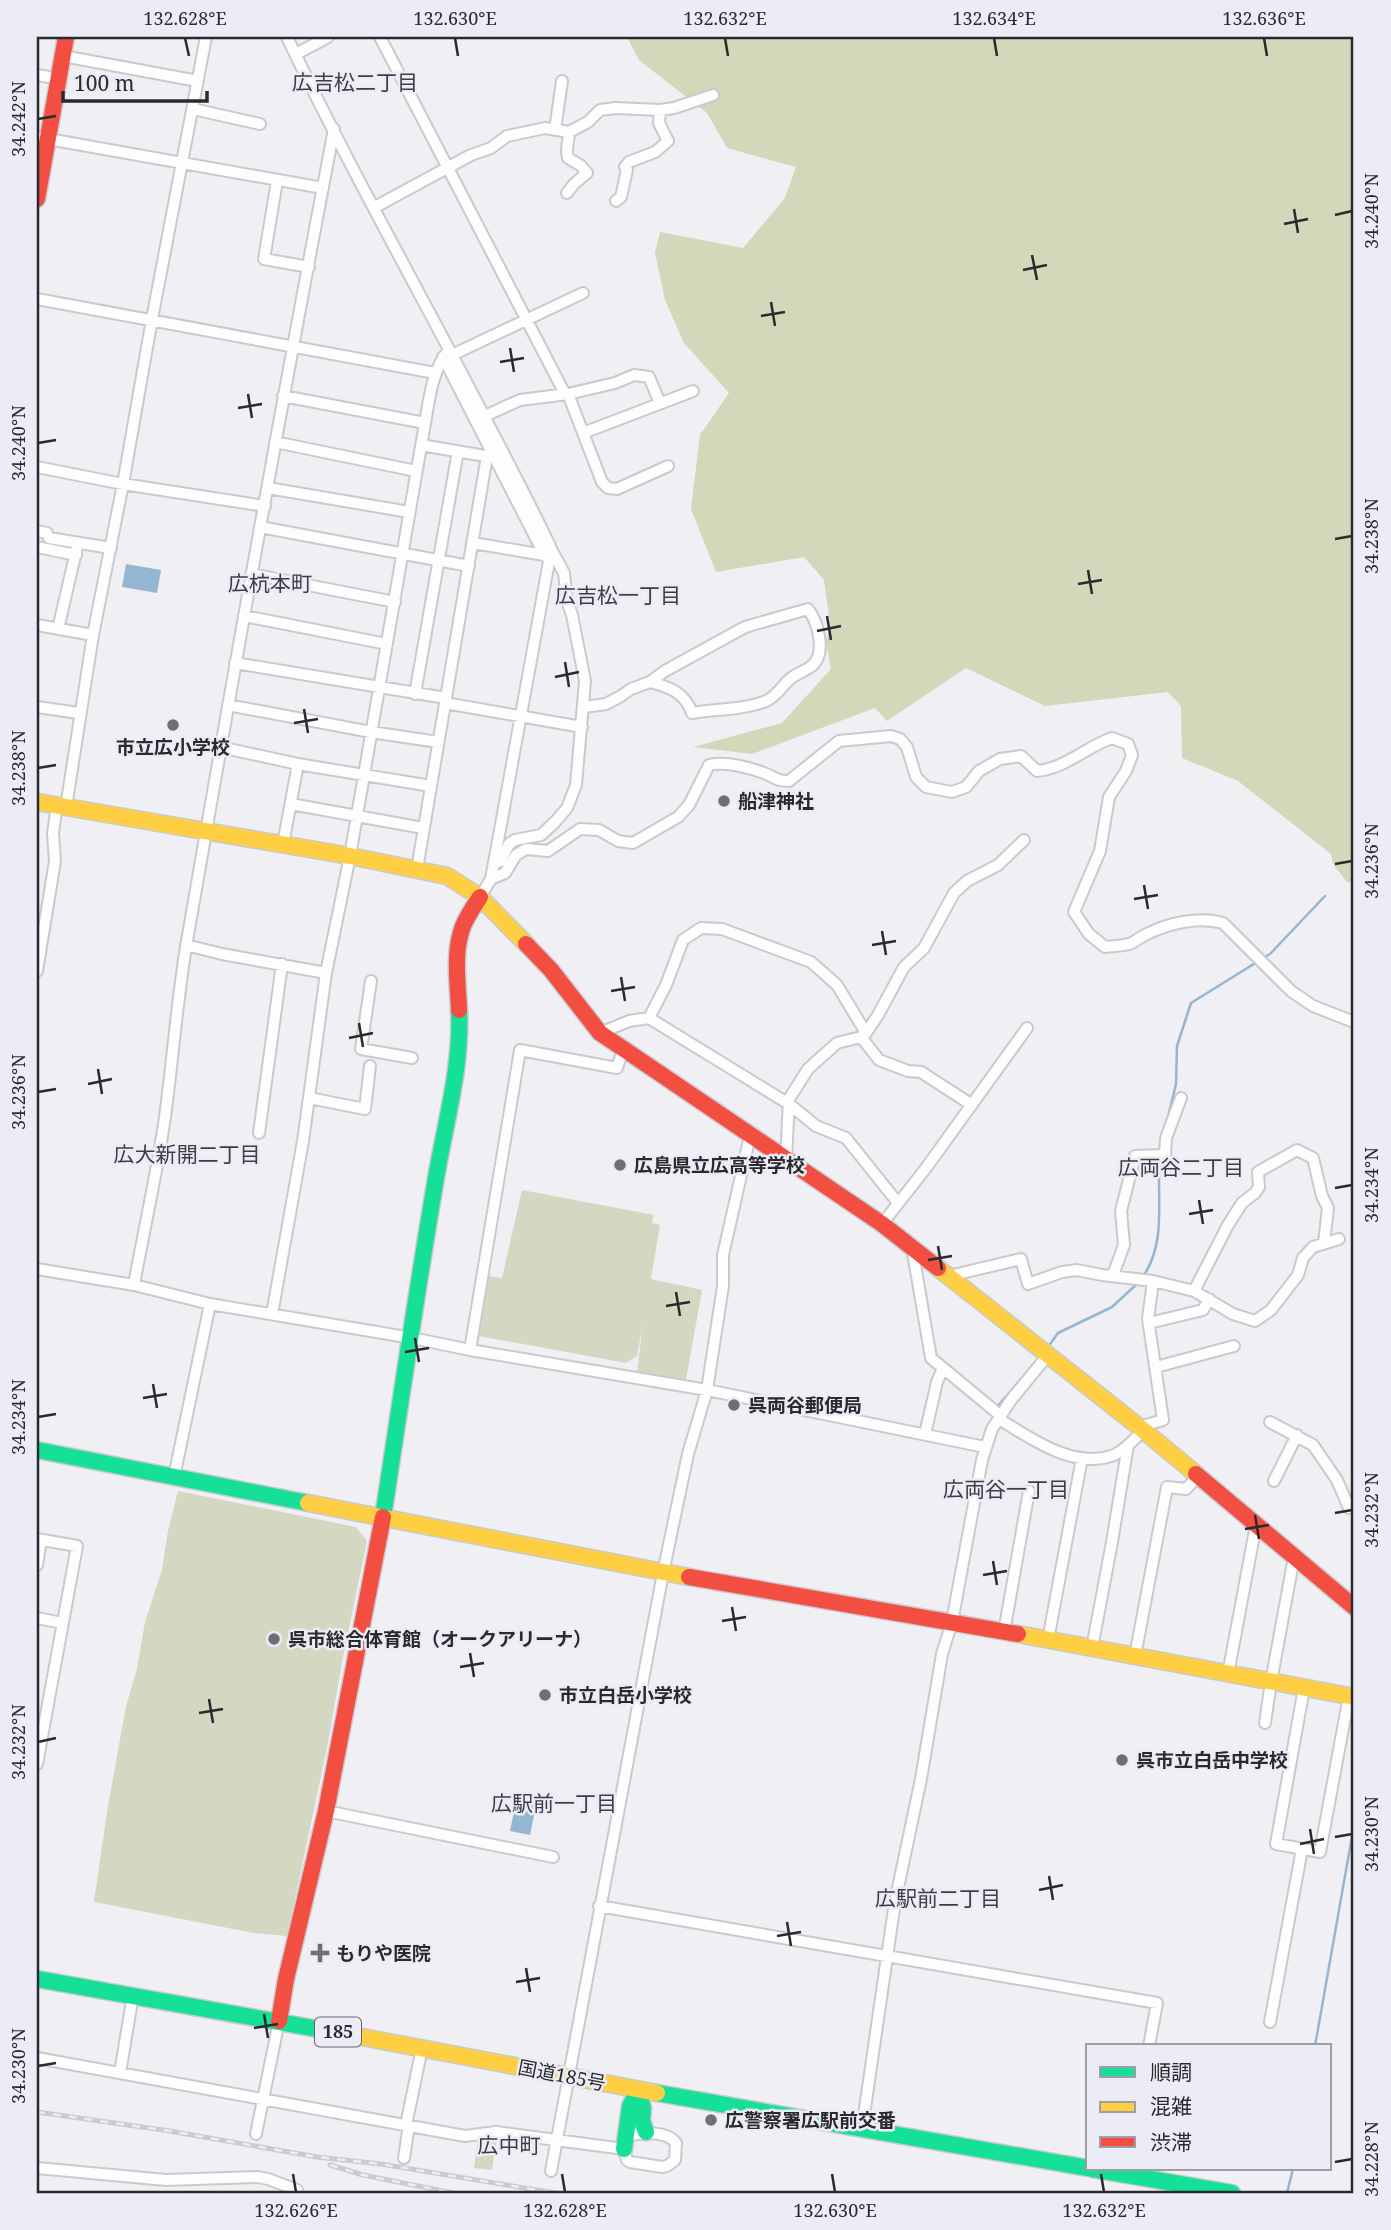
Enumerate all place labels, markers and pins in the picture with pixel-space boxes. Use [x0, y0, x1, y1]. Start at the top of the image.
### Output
marker: 市立広小学校 [165, 717, 181, 733]
place label: 市立広小学校 [116, 734, 230, 760]
place label: 船津神社 [738, 788, 814, 814]
marker: 船津神社 [716, 793, 732, 809]
place label: 広島県立広高等学校 [634, 1152, 805, 1178]
marker: 広島県立広高等学校 [612, 1157, 628, 1173]
place label: 呉両谷郵便局 [748, 1392, 862, 1418]
marker: 呉両谷郵便局 [726, 1397, 742, 1413]
place label: 呉市総合体育館（オークアリーナ） [288, 1626, 592, 1652]
marker: 呉市総合体育館（オークアリーナ） [266, 1631, 282, 1647]
place label: 市立白岳小学校 [559, 1682, 692, 1708]
marker: 市立白岳小学校 [537, 1687, 553, 1703]
place label: 呉市立白岳中学校 [1136, 1747, 1288, 1773]
marker: 呉市立白岳中学校 [1114, 1752, 1130, 1768]
place label: もりや医院 [336, 1940, 431, 1966]
marker: もりや医院 [310, 1943, 330, 1963]
place label: 広警察署広駅前交番 [725, 2107, 896, 2133]
marker: 広警察署広駅前交番 [703, 2112, 719, 2128]

